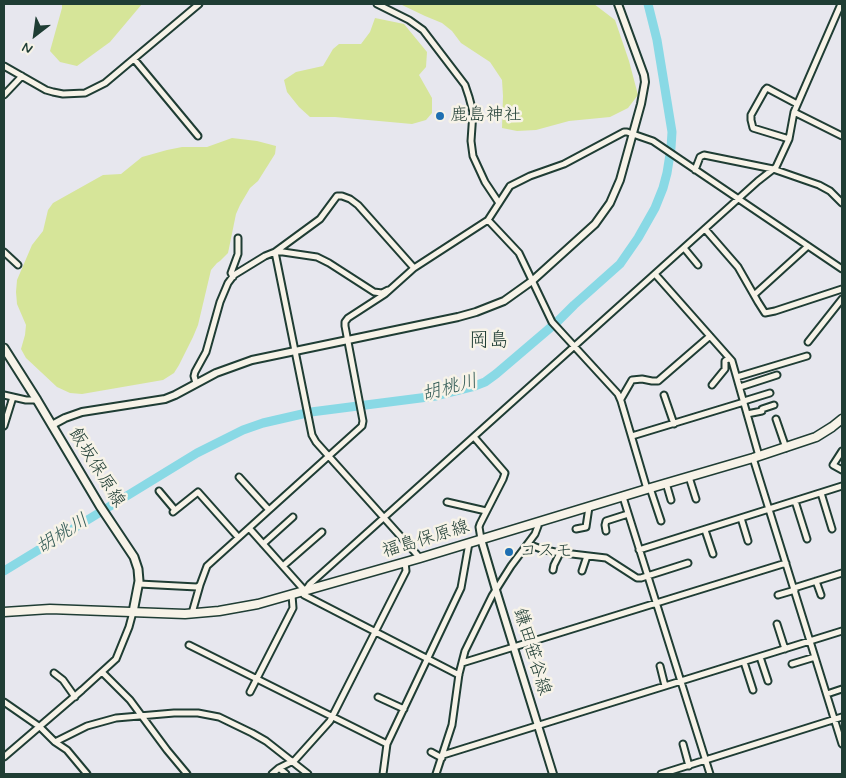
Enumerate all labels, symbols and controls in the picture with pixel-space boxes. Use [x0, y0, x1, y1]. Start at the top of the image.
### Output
north arrow [10, 10, 60, 60]
text: N [19, 38, 36, 58]
place label: 鹿島神社 [450, 105, 522, 127]
marker: 鹿島神社 [434, 110, 446, 122]
district label: 岡島 [469, 330, 509, 354]
water label: 胡桃川 [420, 371, 480, 407]
street label: 飯坂保原線 [63, 424, 129, 512]
water label: 胡桃川 [33, 510, 93, 560]
street label: 福島保原線 [380, 517, 472, 563]
place label: コスモ [519, 541, 573, 563]
marker: コスモ [503, 546, 515, 558]
street label: 鎌田笹谷線 [508, 606, 554, 698]

